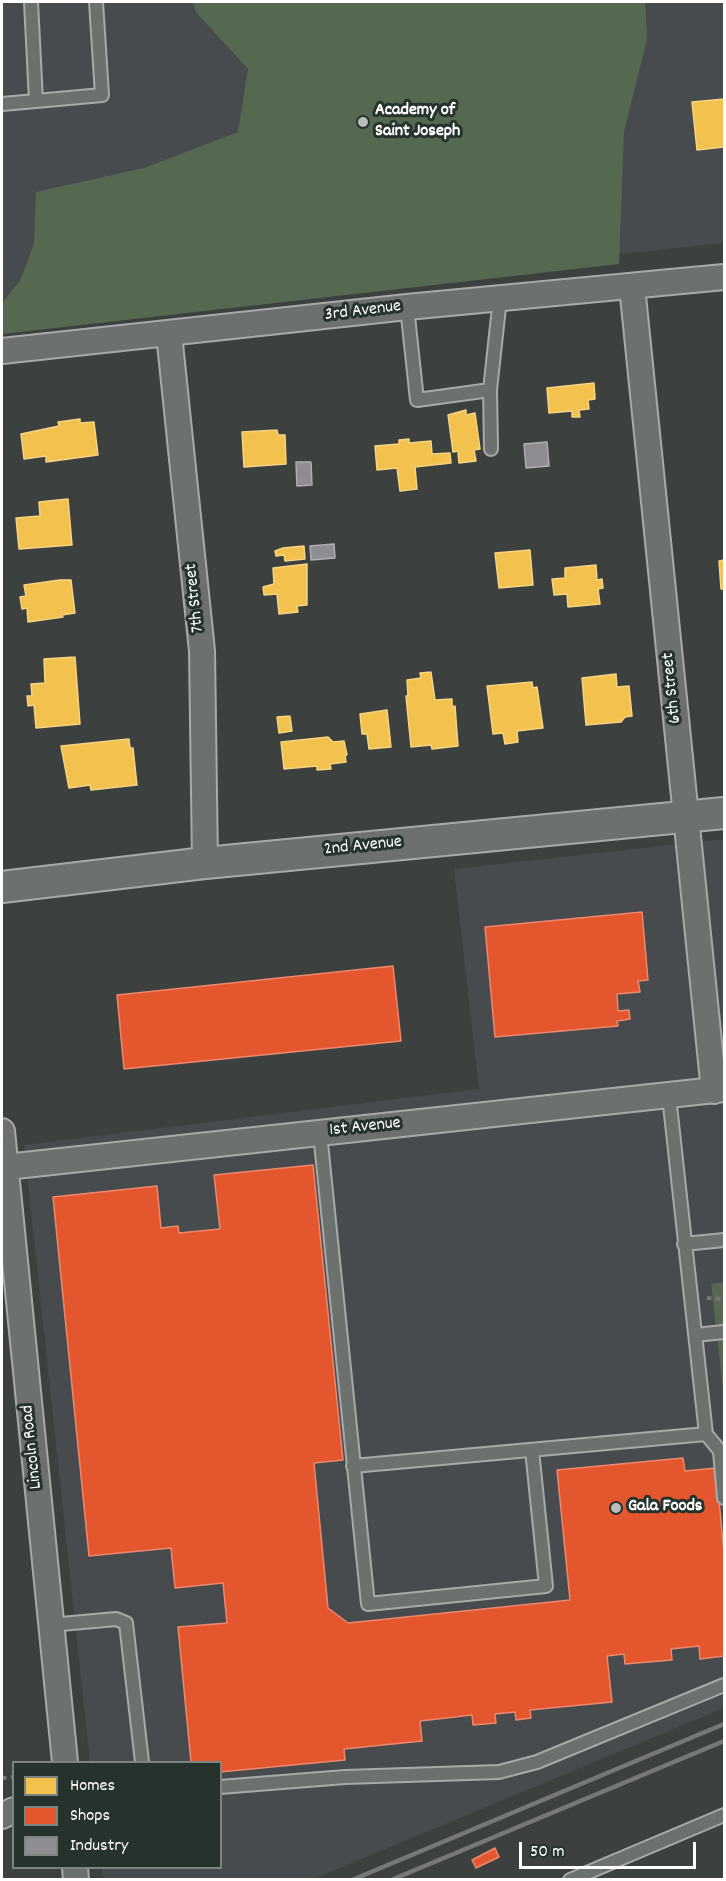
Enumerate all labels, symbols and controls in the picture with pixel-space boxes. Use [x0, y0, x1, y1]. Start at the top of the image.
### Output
place label: Academy of Saint Joseph [375, 101, 460, 144]
marker: Academy of Saint Joseph [356, 115, 370, 129]
street label: 3rd Avenue [324, 297, 402, 327]
street label: 7th Street [182, 562, 210, 634]
street label: 6th Street [659, 651, 687, 725]
street label: 2nd Avenue [323, 832, 403, 862]
street label: 1st Avenue [328, 1114, 402, 1142]
street label: Lincoln Road [18, 1404, 48, 1490]
place label: Gala Foods [628, 1497, 702, 1519]
marker: Gala Foods [609, 1501, 623, 1515]
legend [12, 1761, 222, 1869]
text: Homes [70, 1774, 115, 1799]
text: Shops [70, 1804, 110, 1829]
scale bar [522, 1830, 699, 1868]
text: Industry [70, 1834, 128, 1859]
text: 50 m [530, 1840, 565, 1865]

